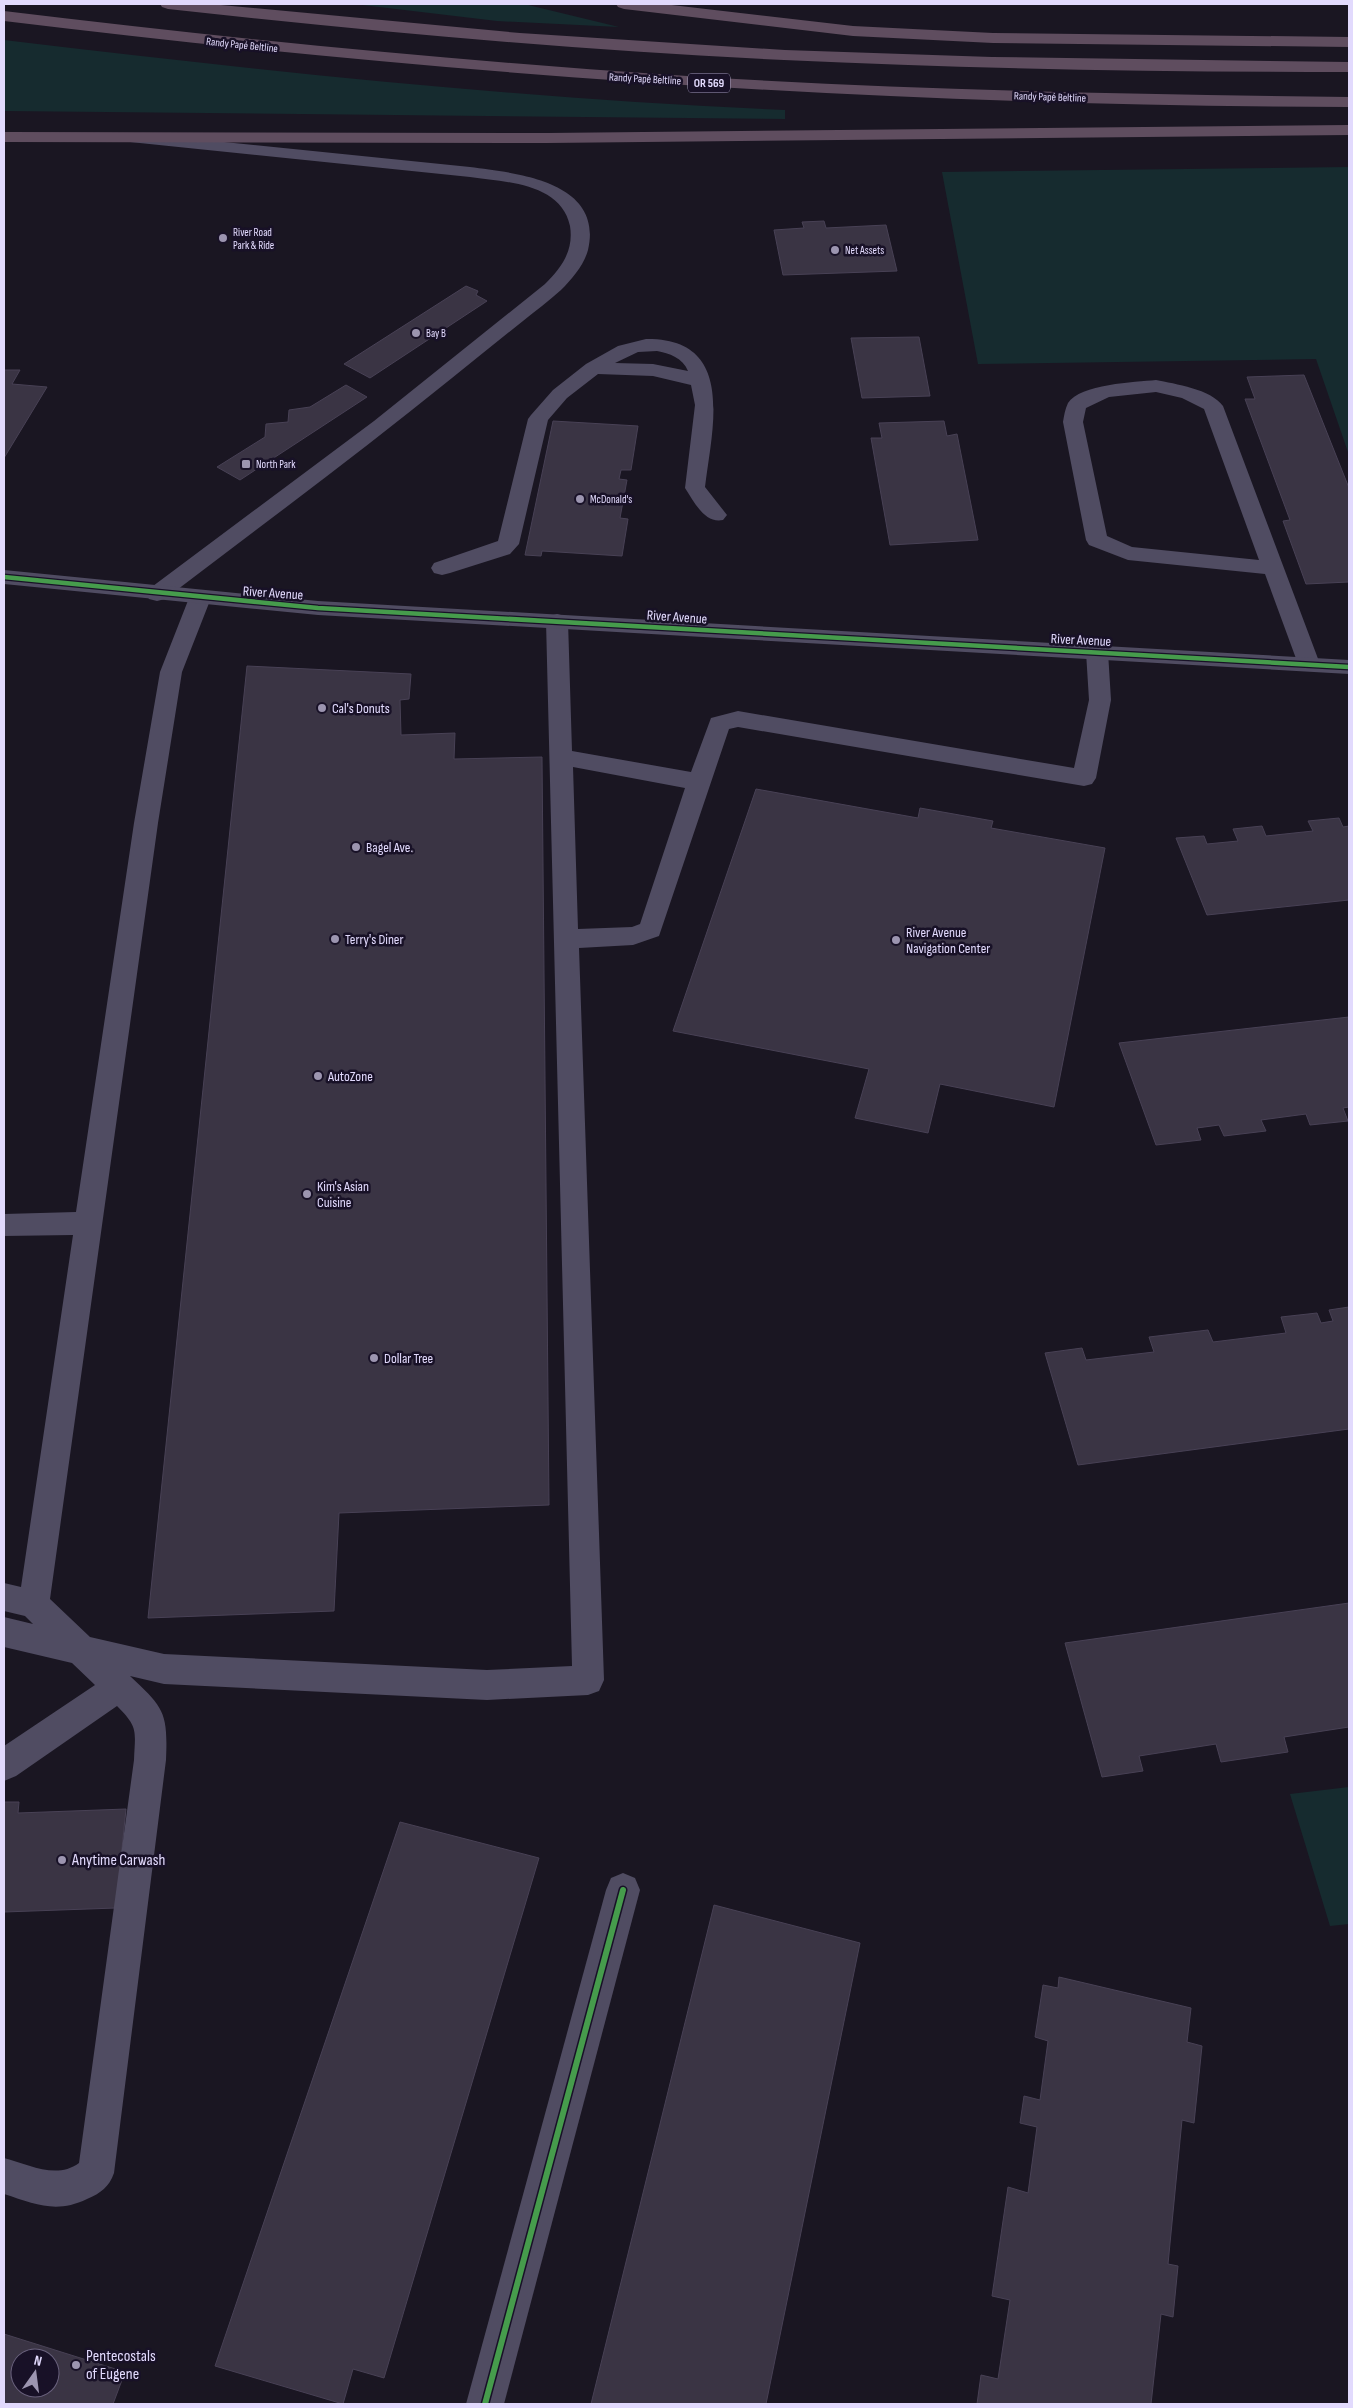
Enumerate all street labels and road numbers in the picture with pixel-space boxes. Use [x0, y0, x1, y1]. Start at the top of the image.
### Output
street label: Randy Papé Beltline [205, 35, 279, 55]
street label: Randy Papé Beltline [609, 71, 681, 87]
road number: OR 569 [688, 74, 730, 92]
street label: Randy Papé Beltline [1014, 89, 1086, 105]
street label: River Avenue [242, 582, 304, 604]
street label: River Avenue [646, 606, 708, 628]
street label: River Avenue [1050, 630, 1112, 650]

